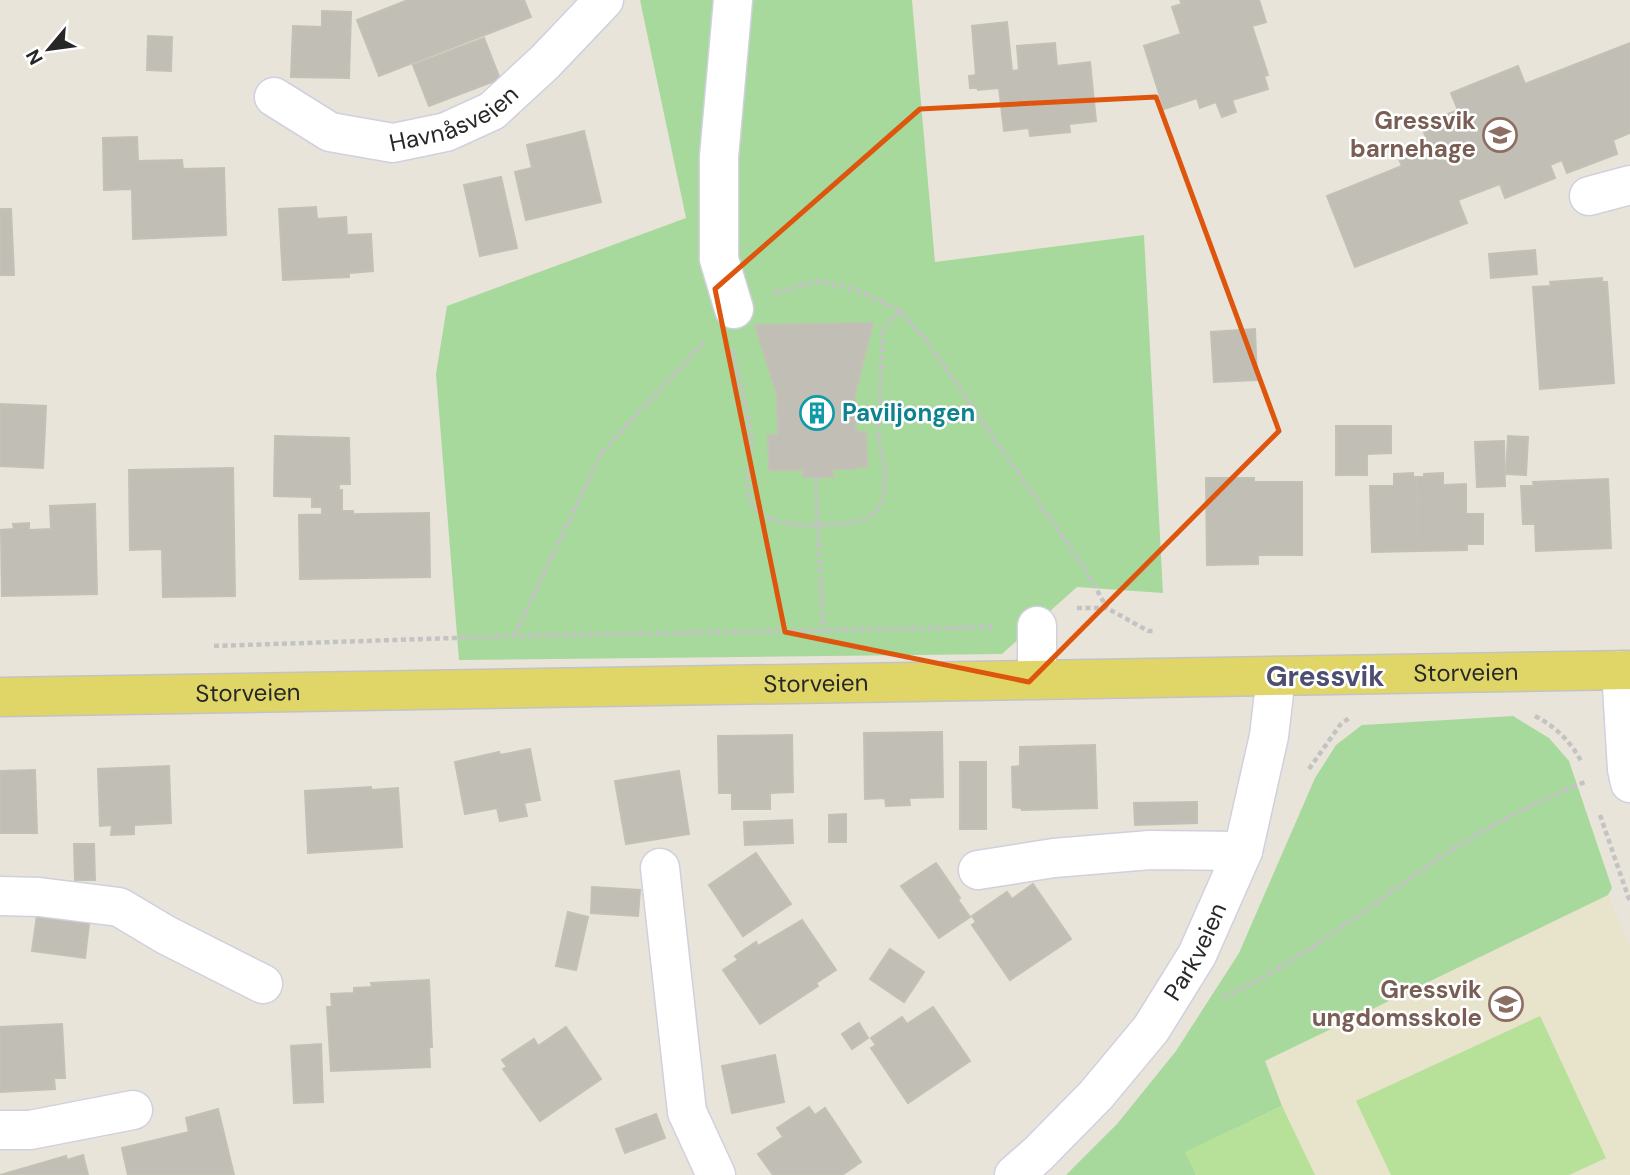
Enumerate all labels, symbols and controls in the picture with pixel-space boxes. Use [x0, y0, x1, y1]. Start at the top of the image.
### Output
north arrow [14, 14, 84, 84]
text: N [20, 45, 49, 69]
street label: Havnåsveien [386, 78, 525, 158]
place label: Gressvik barnehage [1350, 105, 1476, 164]
school or university icon: Gressvik barnehage [1481, 116, 1519, 154]
building icon: Paviljongen [798, 394, 836, 432]
place label: Paviljongen [842, 397, 975, 428]
street label: Storveien [1413, 656, 1519, 689]
district label: Gressvik [1266, 658, 1384, 695]
street label: Storveien [763, 667, 869, 699]
street label: Storveien [195, 676, 301, 709]
street label: Parkveien [1157, 898, 1233, 1006]
place label: Gressvik ungdomsskole [1312, 974, 1482, 1033]
school or university icon: Gressvik ungdomsskole [1487, 985, 1525, 1023]

